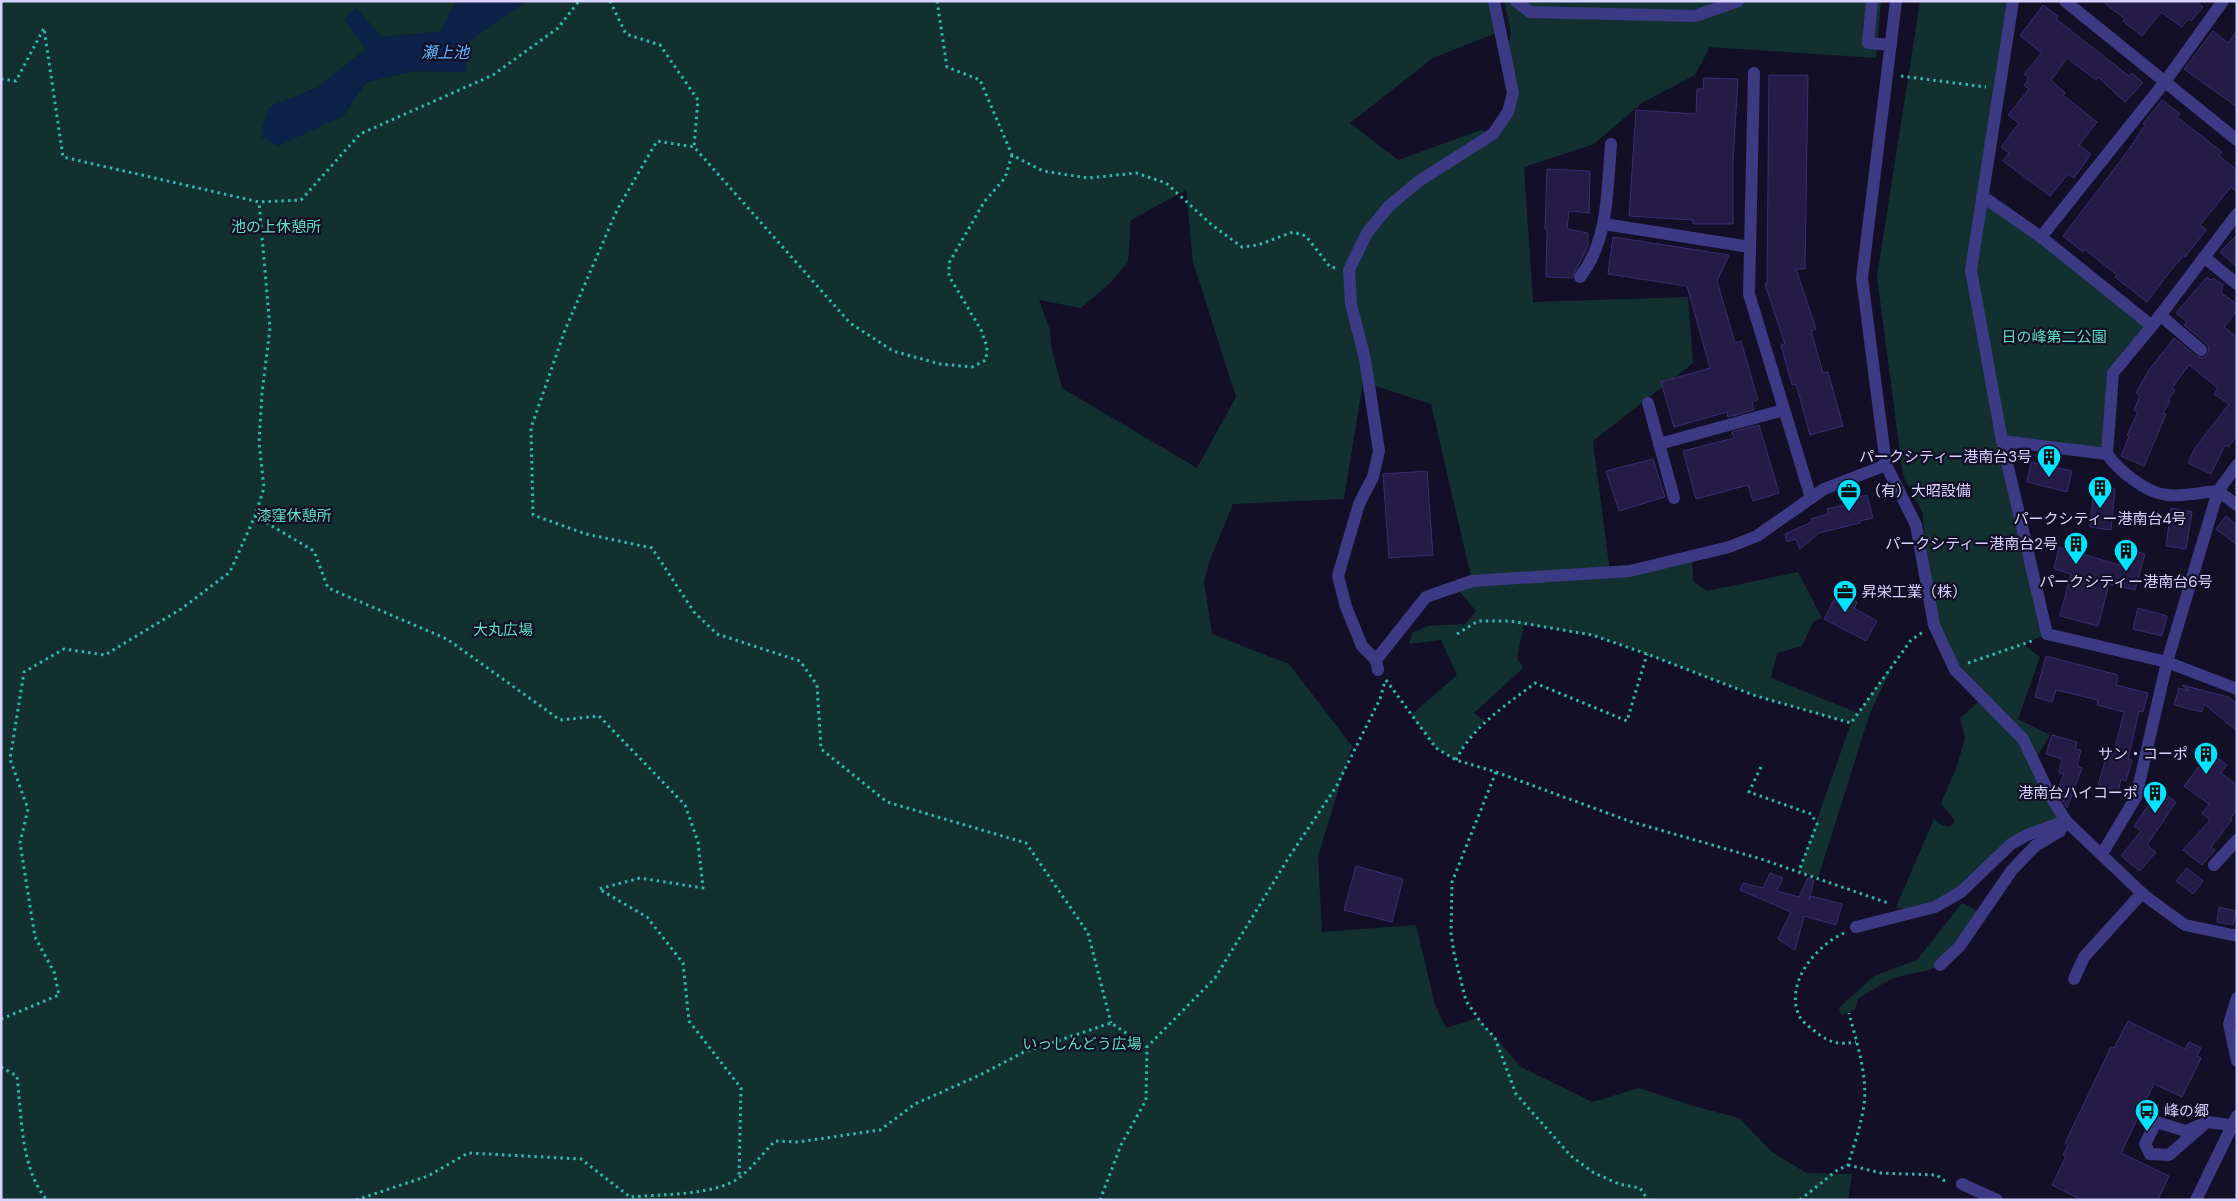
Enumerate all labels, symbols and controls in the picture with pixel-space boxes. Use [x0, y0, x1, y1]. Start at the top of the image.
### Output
water label: 瀬上池 [421, 42, 471, 63]
park label: 池の上休憩所 [231, 217, 321, 237]
park label: 日の峰第二公園 [2001, 327, 2107, 347]
building icon: パークシティー港南台3号 [2036, 444, 2062, 478]
place label: パークシティー港南台3号 [1859, 447, 2032, 467]
building icon: パークシティー港南台4号 [2087, 475, 2113, 509]
office icon: （有）大昭設備 [1836, 478, 1862, 512]
place label: （有）大昭設備 [1866, 481, 1971, 501]
park label: 漆窪休憩所 [256, 506, 332, 526]
place label: パークシティー港南台4号 [2013, 509, 2187, 529]
building icon: パークシティー港南台2号 [2063, 531, 2089, 565]
place label: パークシティー港南台2号 [1885, 534, 2058, 554]
building icon: パークシティー港南台6号 [2113, 538, 2139, 572]
place label: パークシティー港南台6号 [2039, 572, 2213, 592]
office icon: 昇栄工業（株） [1832, 579, 1858, 613]
place label: 昇栄工業（株） [1862, 582, 1967, 602]
park label: 大丸広場 [473, 620, 533, 640]
building icon: サン・コーポ [2193, 741, 2219, 775]
place label: サン・コーポ [2098, 744, 2188, 764]
building icon: 港南台ハイコーポ [2142, 780, 2168, 814]
place label: 港南台ハイコーポ [2018, 783, 2138, 803]
park label: いっしんどう広場 [1022, 1034, 1142, 1054]
bus stop icon: 峰の郷 [2134, 1098, 2160, 1132]
place label: 峰の郷 [2164, 1101, 2209, 1121]

